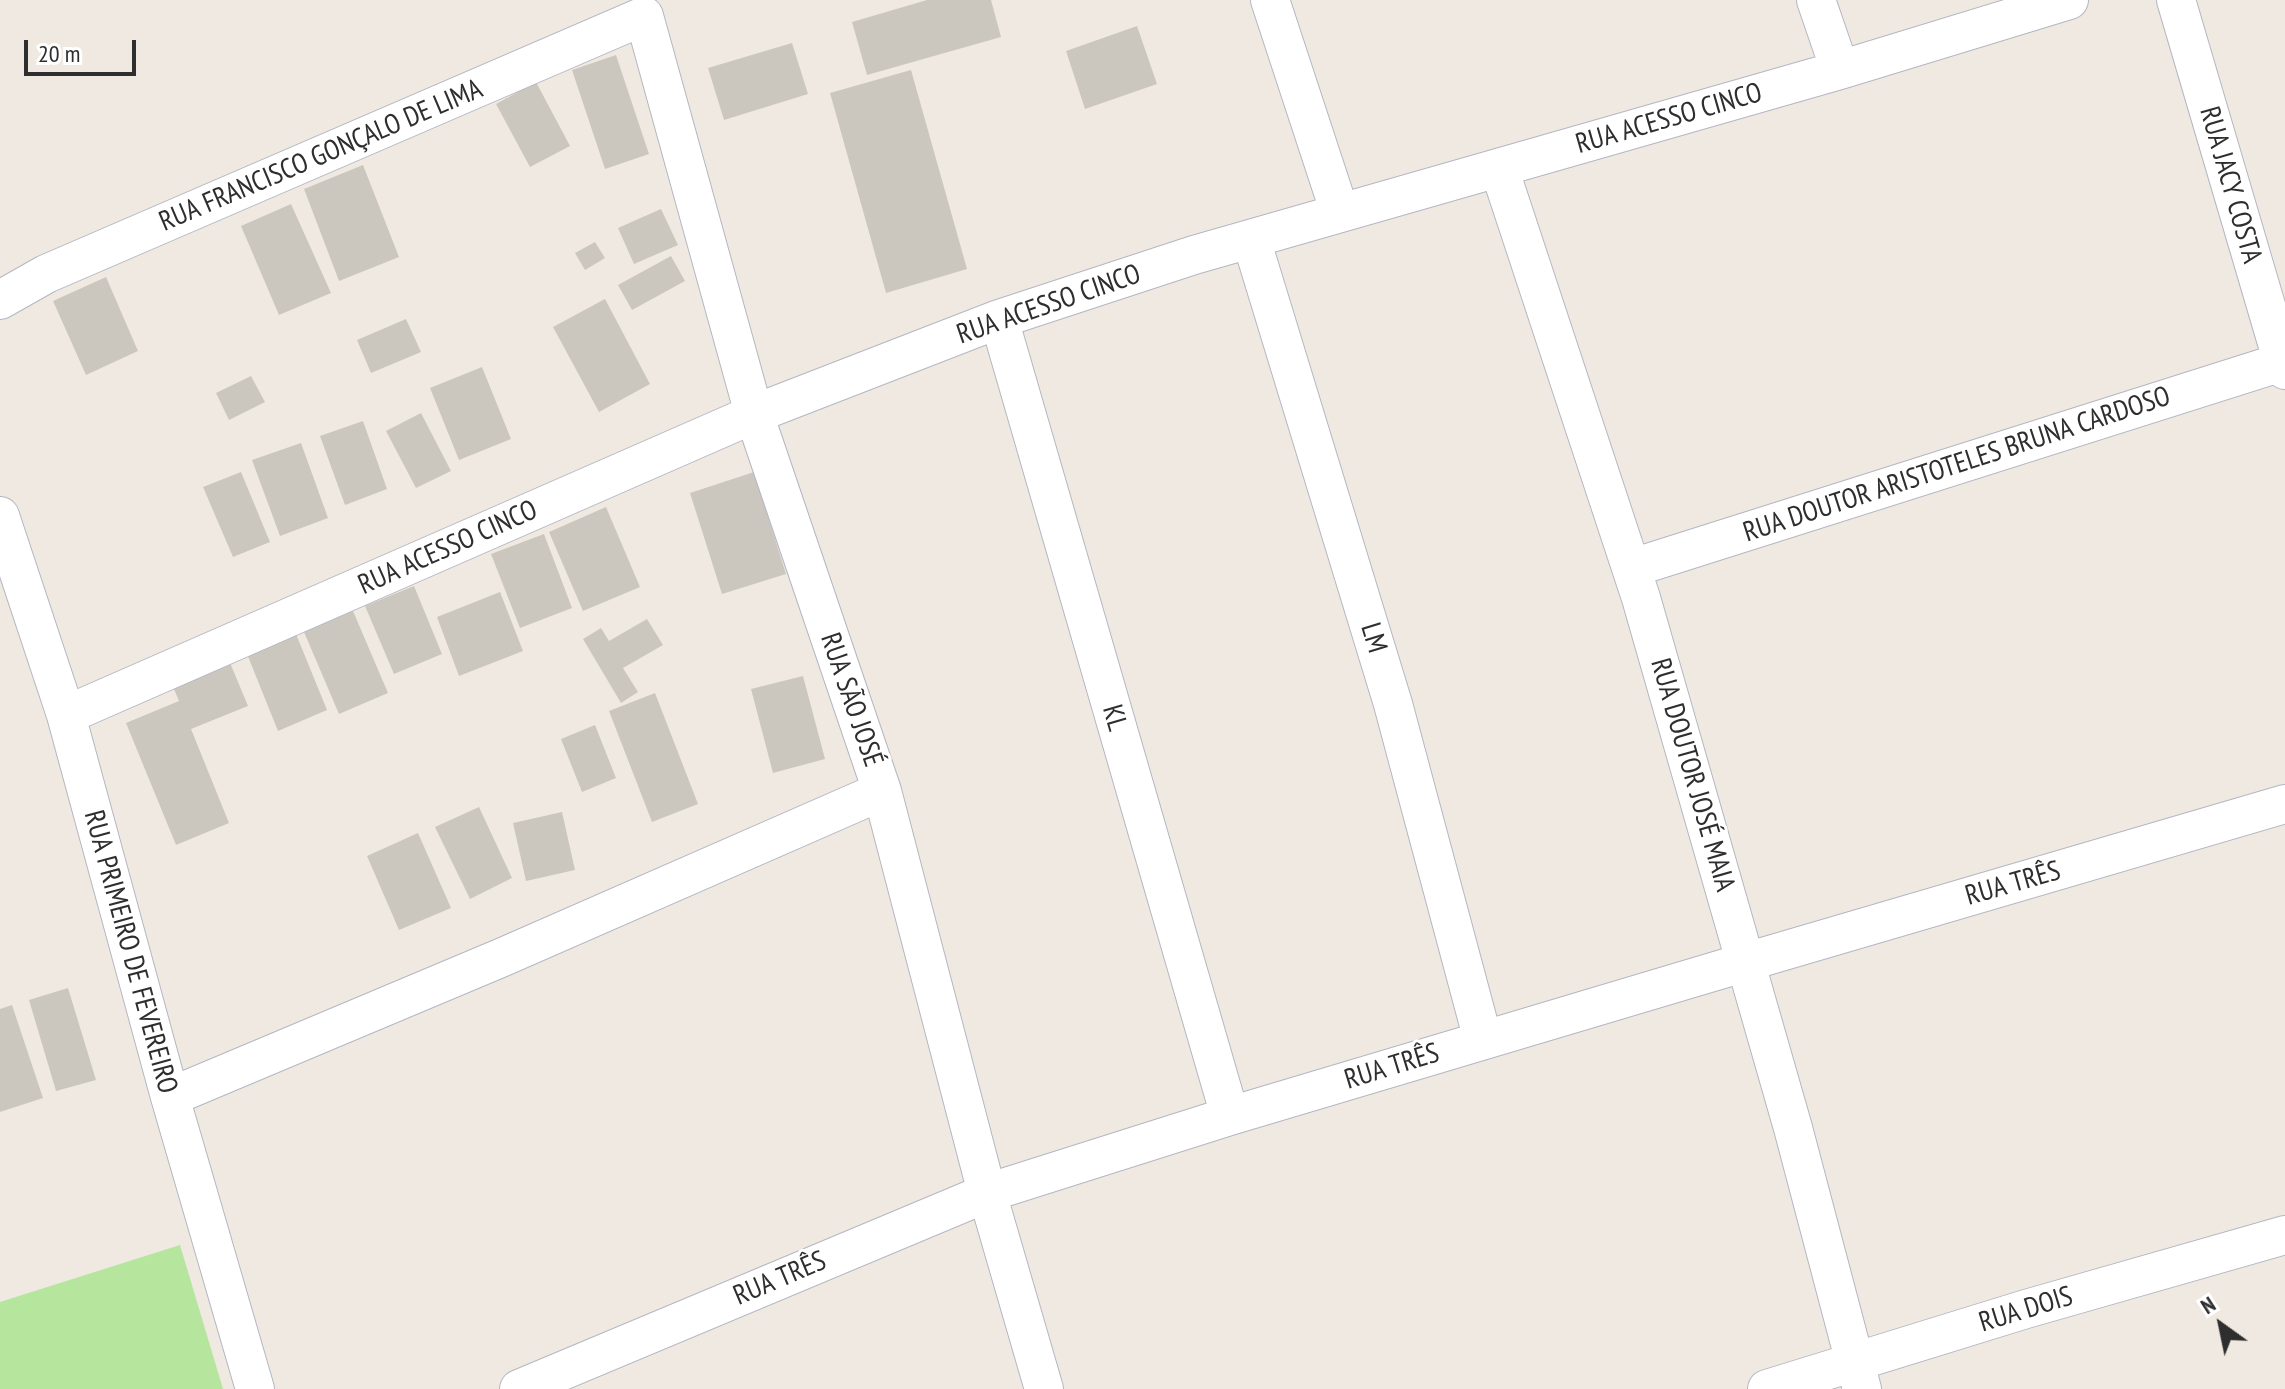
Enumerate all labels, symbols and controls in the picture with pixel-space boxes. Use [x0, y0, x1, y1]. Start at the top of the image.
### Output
scale bar [28, 24, 140, 74]
text: 20 m [38, 38, 80, 69]
street label: RUA FRANCISCO GONÇALO DE LIMA [154, 73, 488, 239]
street label: RUA ACESSO CINCO [1572, 76, 1766, 162]
street label: RUA JACY COSTA [2192, 103, 2268, 267]
street label: RUA ACESSO CINCO [953, 258, 1145, 352]
street label: RUA DOUTOR ARISTOTELES BRUNA CARDOSO [1739, 380, 2175, 550]
street label: RUA ACESSO CINCO [353, 494, 543, 602]
street label: LM [1353, 619, 1393, 657]
street label: RUA SÃO JOSÉ [812, 629, 890, 771]
street label: RUA DOUTOR JOSÉ MAIA [1643, 655, 1741, 895]
street label: KL [1094, 701, 1134, 735]
street label: RUA PRIMEIRO DE FEVEREIRO [76, 807, 184, 1097]
street label: RUA TRÊS [1962, 854, 2064, 914]
street label: RUA TRÊS [1341, 1037, 1443, 1097]
street label: RUA TRÊS [729, 1245, 831, 1313]
street label: RUA DOIS [1975, 1280, 2077, 1340]
north arrow [2181, 1285, 2261, 1365]
text: N [2195, 1290, 2221, 1320]

